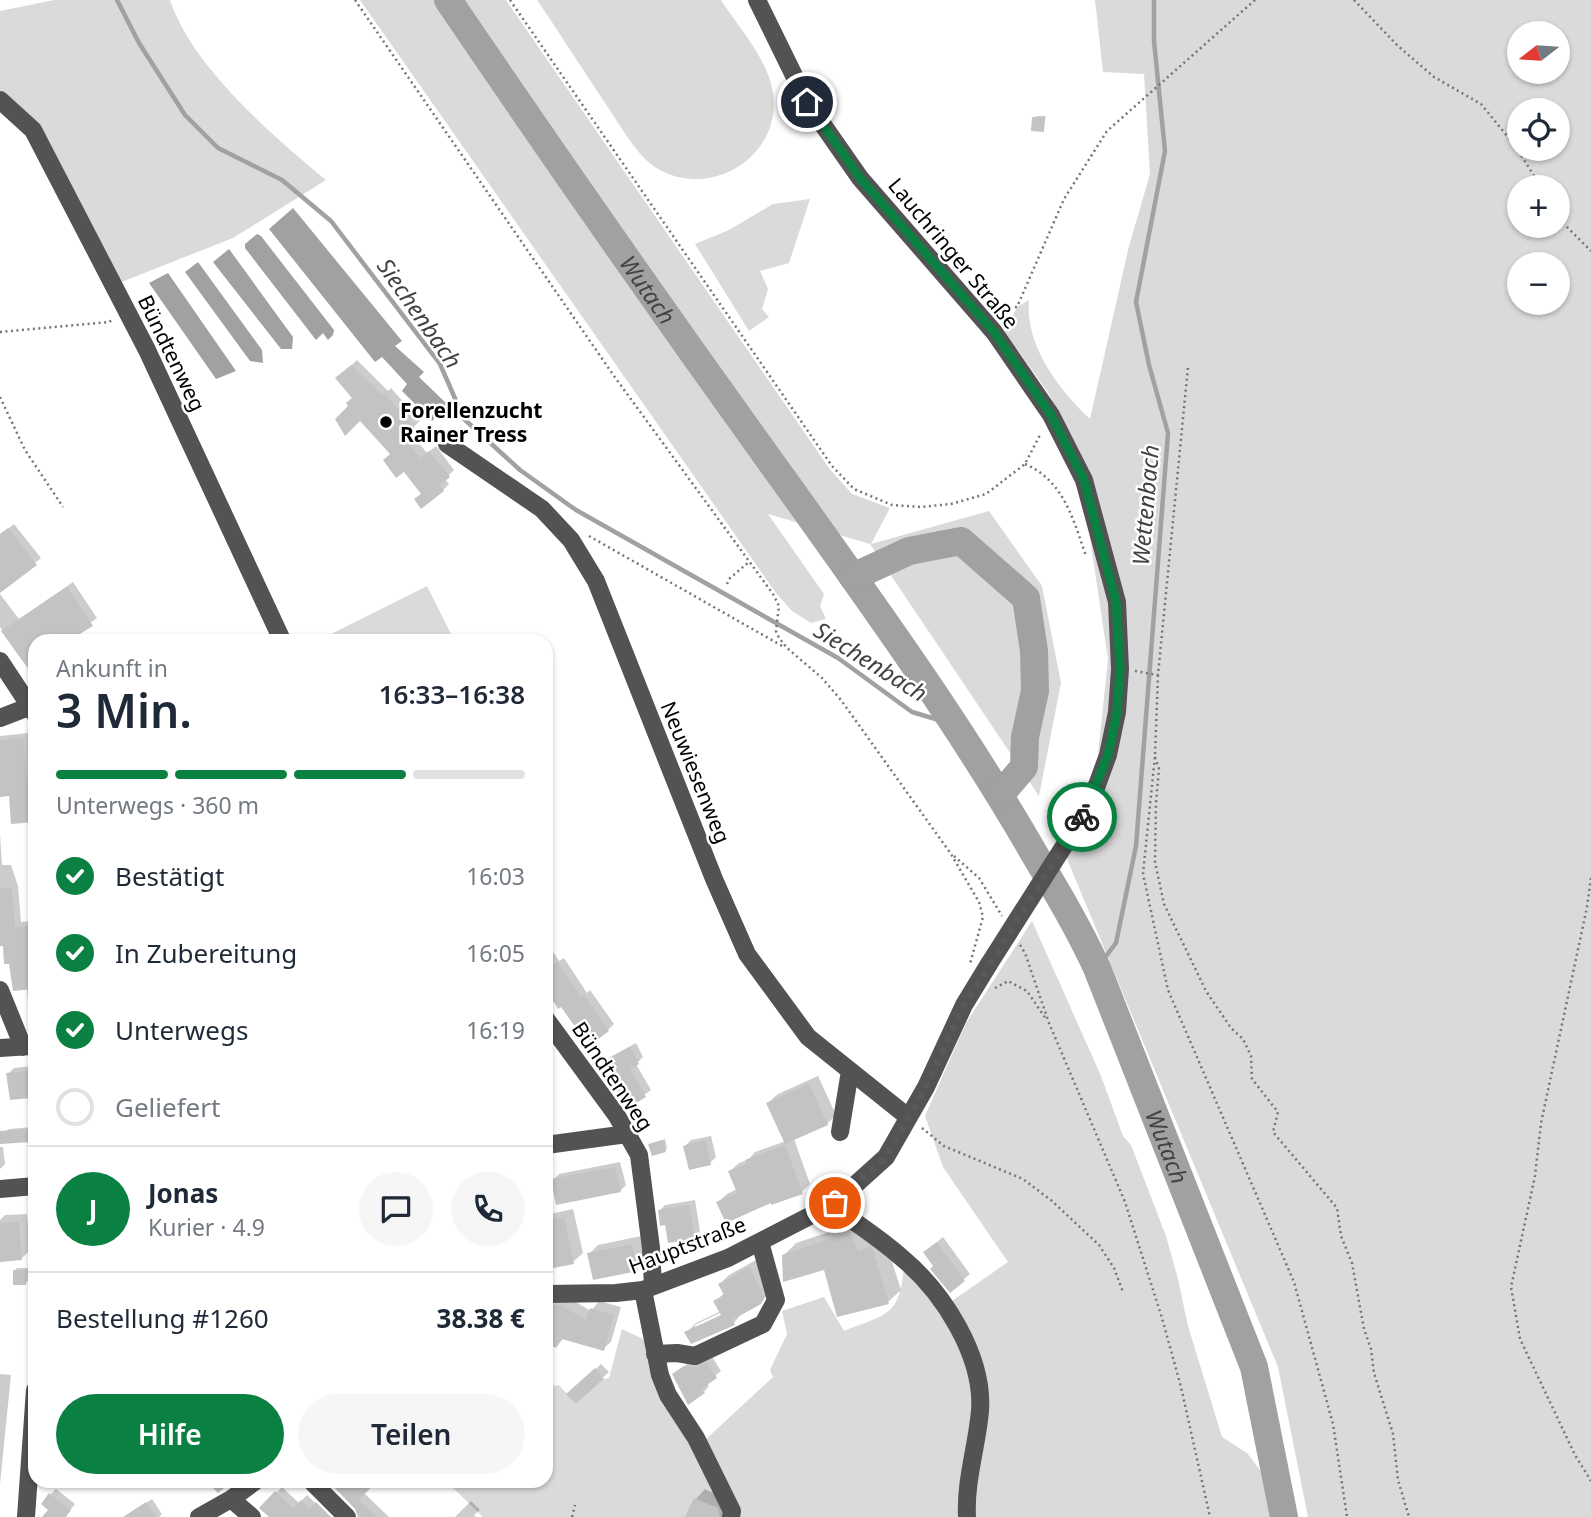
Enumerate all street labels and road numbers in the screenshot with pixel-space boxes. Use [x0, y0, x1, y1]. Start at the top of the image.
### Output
street label: Lauchringer Straße [883, 172, 1025, 334]
street label: Bündtenweg [132, 290, 212, 416]
street label: Neuwiesenweg [655, 697, 737, 847]
street label: Bündtenweg [566, 1016, 660, 1136]
street label: Hauptstraße [624, 1210, 750, 1280]

